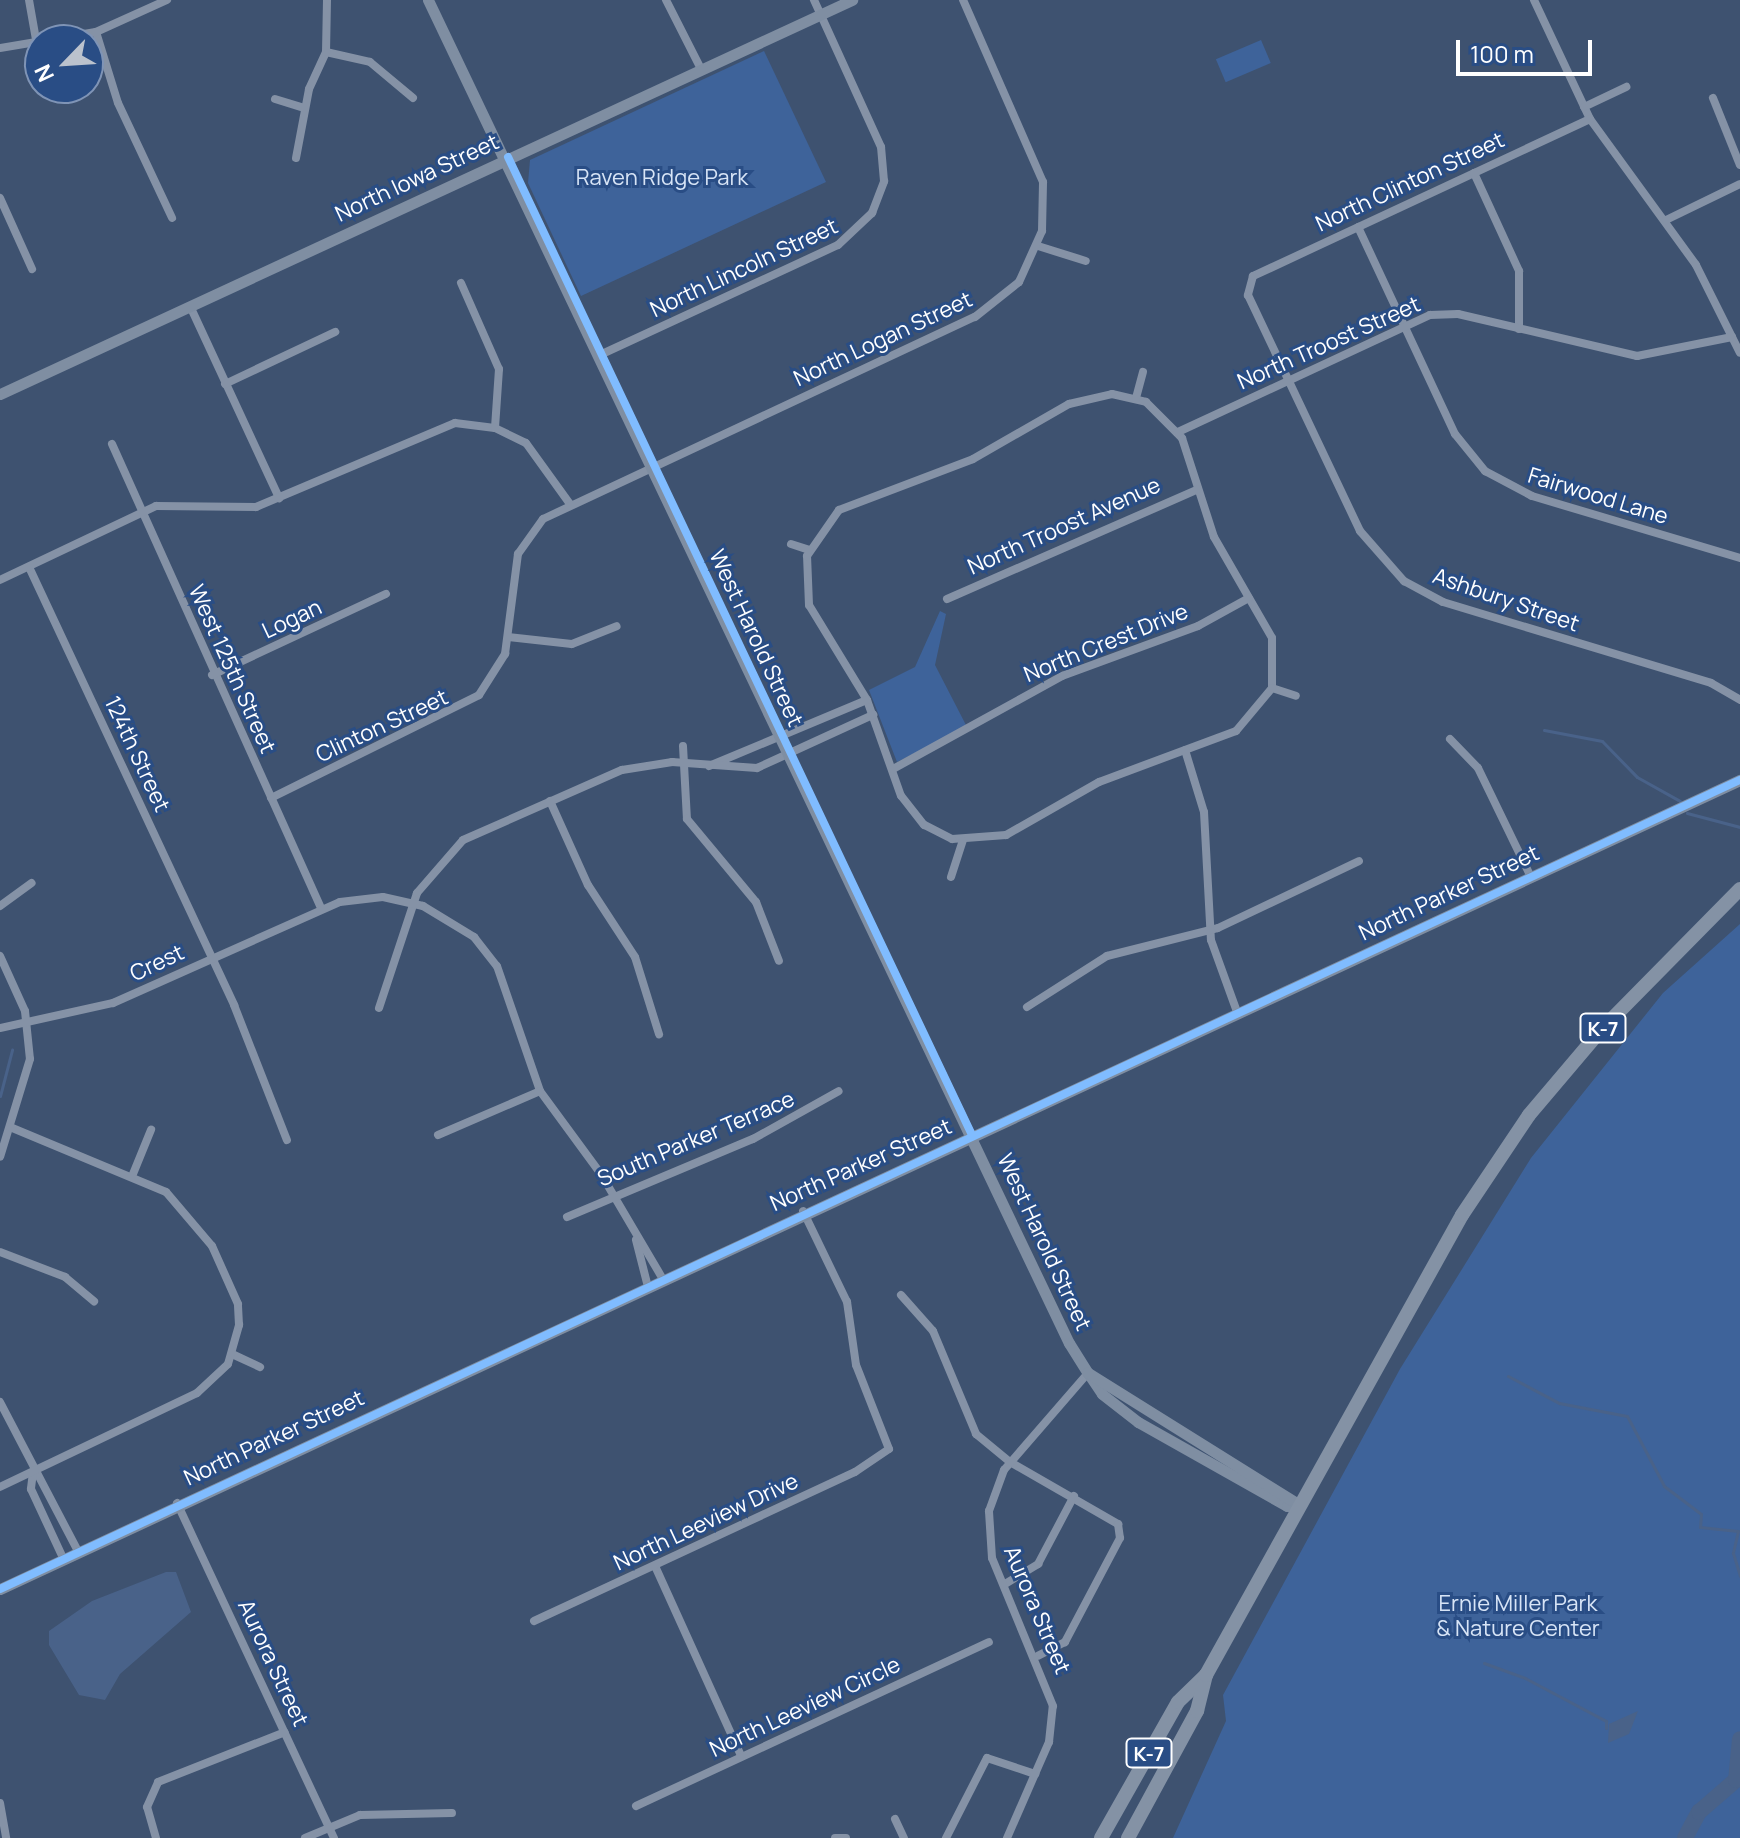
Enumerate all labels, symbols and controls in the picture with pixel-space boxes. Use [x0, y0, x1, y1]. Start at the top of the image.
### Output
north arrow [24, 24, 104, 104]
scale bar [1460, 24, 1596, 74]
text: 100 m [1470, 37, 1534, 70]
text: N [27, 60, 61, 87]
street label: North Clinton Street [1312, 127, 1508, 237]
street label: North Iowa Street [331, 129, 503, 227]
park label: Raven Ridge Park [576, 165, 748, 191]
street label: North Lincoln Street [646, 213, 842, 323]
street label: North Logan Street [790, 286, 976, 392]
street label: North Troost Street [1234, 291, 1424, 395]
street label: Fairwood Lane [1525, 462, 1671, 530]
street label: North Troost Avenue [964, 472, 1164, 580]
street label: West Harold Street [703, 545, 809, 731]
street label: Ashbury Street [1429, 563, 1583, 637]
street label: West 125th Street [183, 581, 281, 757]
street label: Logan [258, 594, 326, 644]
street label: North Crest Drive [1020, 598, 1192, 688]
street label: Clinton Street [312, 684, 452, 768]
street label: 124th Street [99, 692, 175, 816]
street label: North Parker Street [1355, 840, 1543, 946]
street label: Crest [126, 939, 188, 987]
road number: K-7 [1579, 1012, 1627, 1044]
street label: South Parker Terrace [594, 1086, 798, 1192]
street label: North Parker Street [766, 1113, 956, 1217]
street label: West Harold Street [991, 1149, 1097, 1335]
street label: North Parker Street [180, 1385, 368, 1491]
street label: North Leeview Drive [610, 1468, 802, 1576]
street label: Aurora Street [998, 1542, 1076, 1678]
park label: Ernie Miller Park & Nature Center [1436, 1590, 1600, 1642]
street label: Aurora Street [232, 1596, 314, 1730]
street label: North Leeview Circle [706, 1651, 904, 1763]
road number: K-7 [1125, 1737, 1173, 1769]

